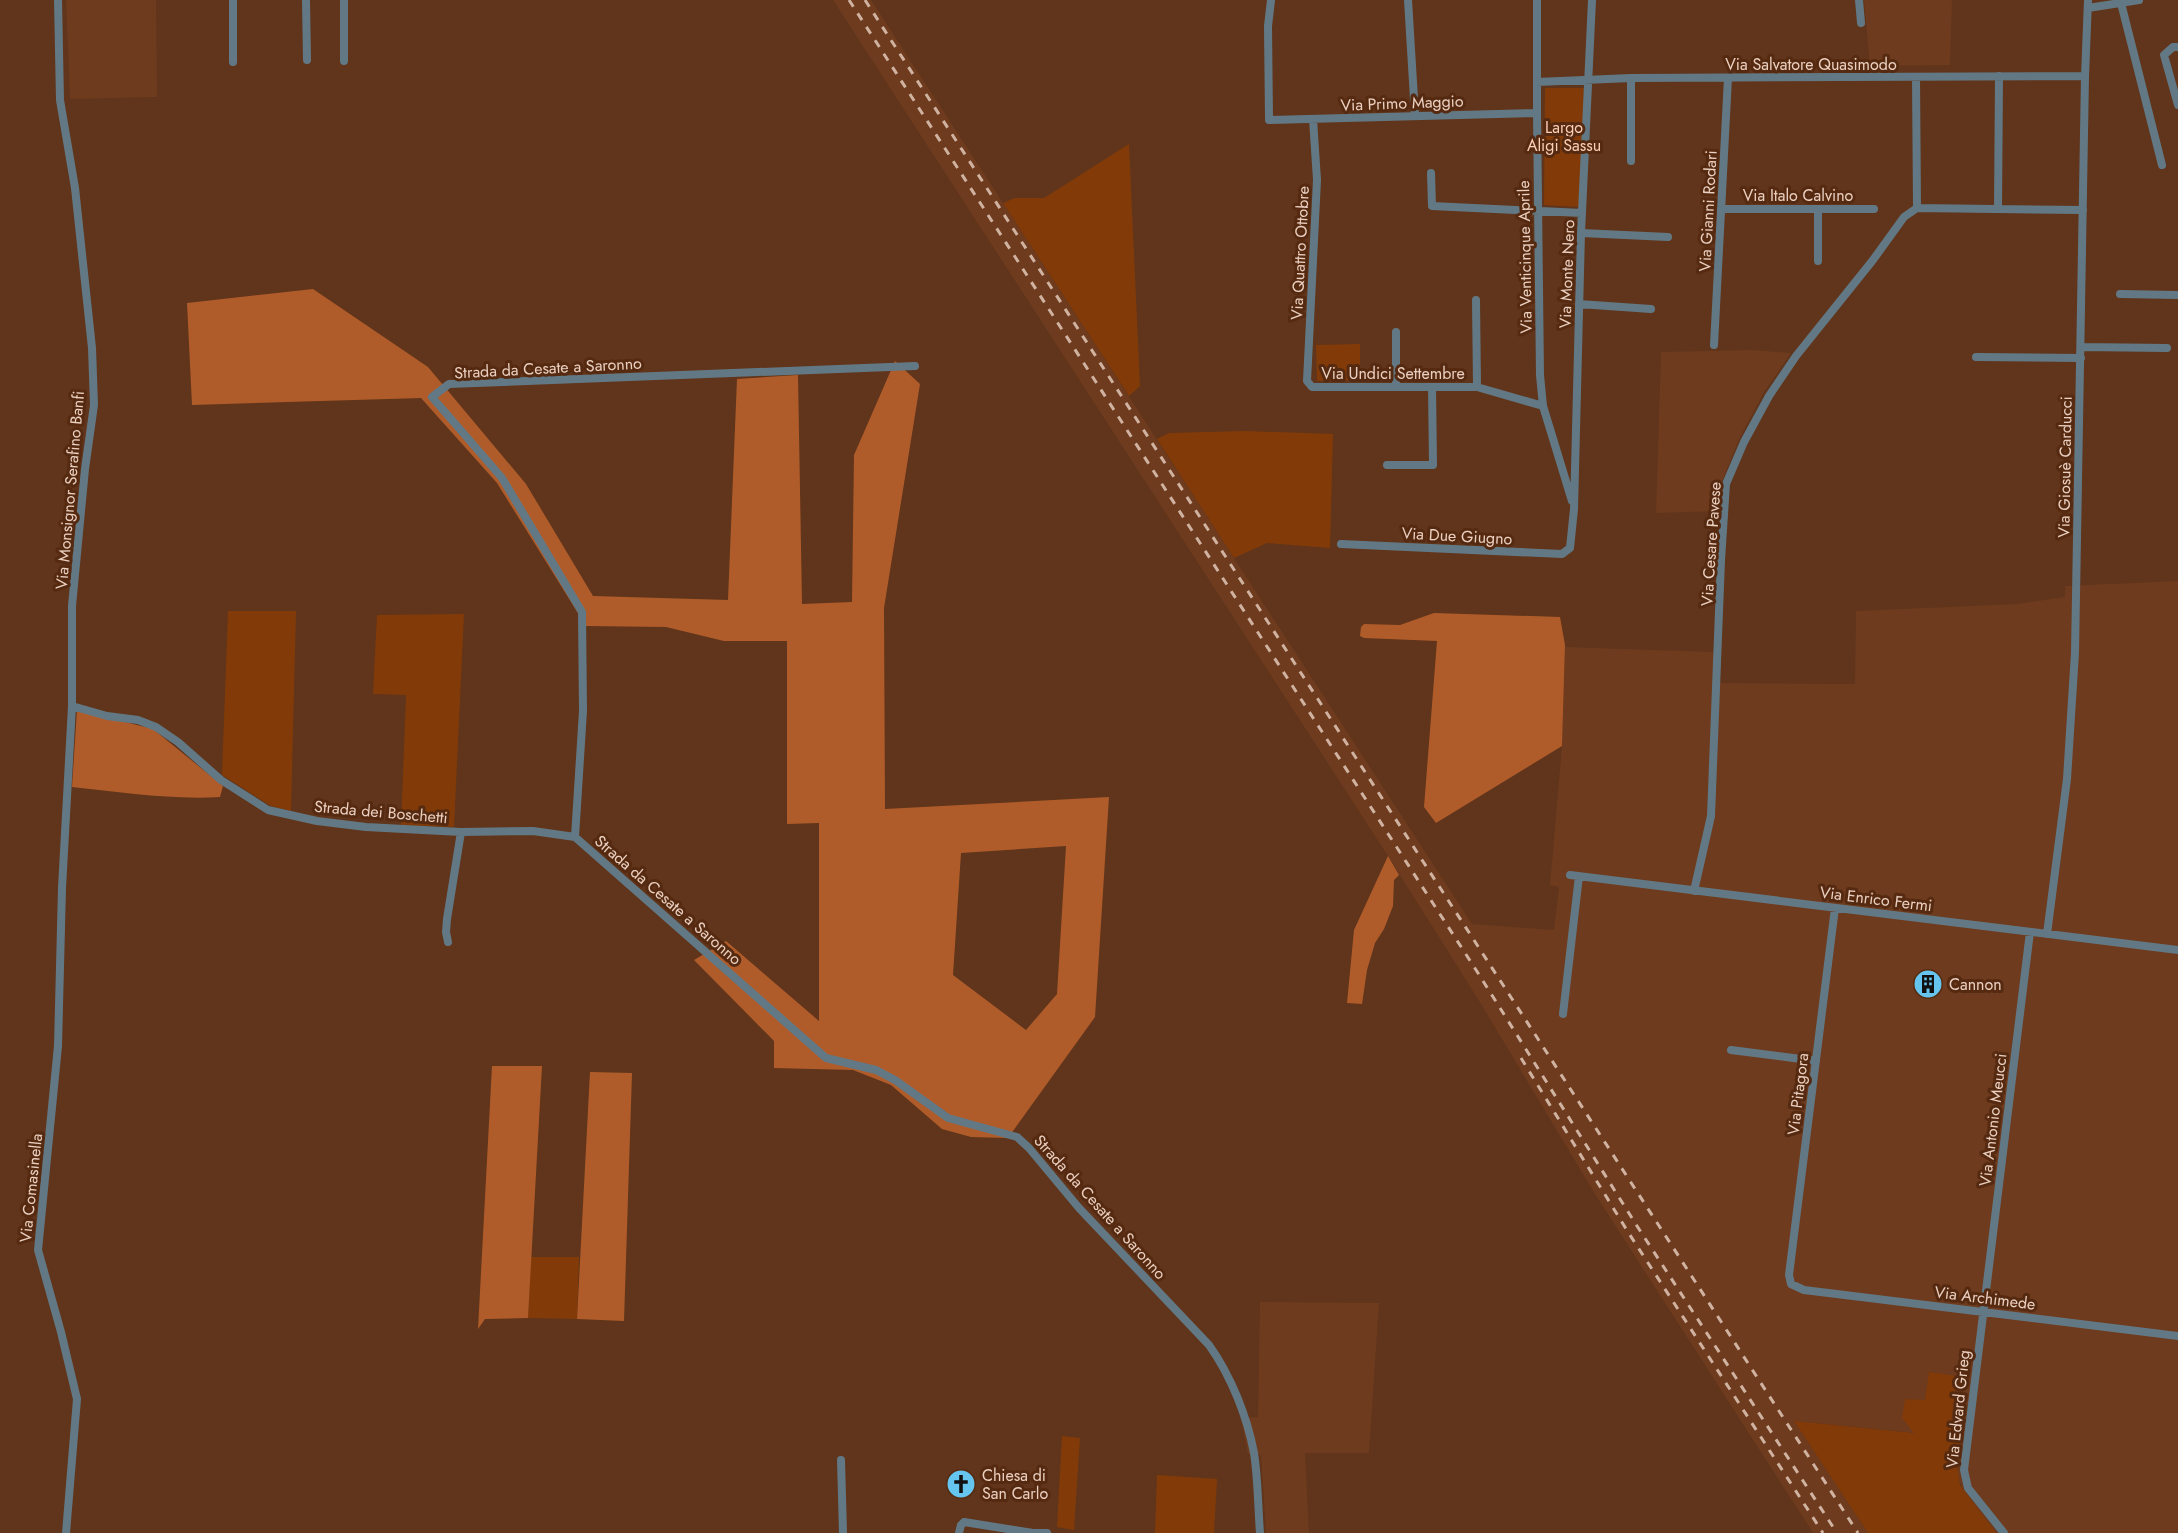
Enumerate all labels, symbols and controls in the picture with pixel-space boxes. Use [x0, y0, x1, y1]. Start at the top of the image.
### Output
street label: Via Salvatore Quasimodo [1725, 53, 1897, 76]
street label: Via Primo Maggio [1340, 89, 1464, 117]
park label: Largo Aligi Sassu [1527, 116, 1601, 157]
street label: Via Gianni Rodari [1693, 150, 1723, 272]
street label: Via Venticinque Aprile [1512, 180, 1538, 334]
street label: Via Italo Calvino [1743, 184, 1854, 207]
street label: Via Quattro Ottobre [1285, 185, 1315, 321]
street label: Via Monte Nero [1554, 219, 1580, 329]
street label: Strada da Cesate a Saronno [454, 352, 643, 384]
street label: Via Undici Settembre [1321, 362, 1465, 385]
street label: Via Monsignor Serafino Banfi [50, 390, 90, 590]
street label: Via Giosuè Carducci [2052, 396, 2078, 538]
street label: Via Cesare Pavese [1695, 481, 1727, 607]
street label: Via Due Giugno [1401, 522, 1513, 550]
street label: Strada dei Boschetti [313, 795, 449, 829]
street label: Strada da Cesate a Saronno [590, 830, 747, 970]
street label: Via Enrico Fermi [1818, 881, 1934, 917]
building icon: Cannon [1912, 968, 1944, 1000]
place label: Cannon [1949, 973, 2002, 996]
street label: Via Pitagora [1782, 1052, 1814, 1136]
street label: Via Antonio Meucci [1973, 1052, 2013, 1188]
street label: Strada da Cesate a Saronno [1029, 1130, 1172, 1285]
street label: Via Comasinella [14, 1132, 48, 1244]
street label: Via Archimede [1933, 1280, 2037, 1316]
street label: Via Edvard Grieg [1940, 1349, 1976, 1469]
place label: Chiesa di San Carlo [982, 1464, 1048, 1505]
church icon: Chiesa di San Carlo [945, 1468, 977, 1500]

